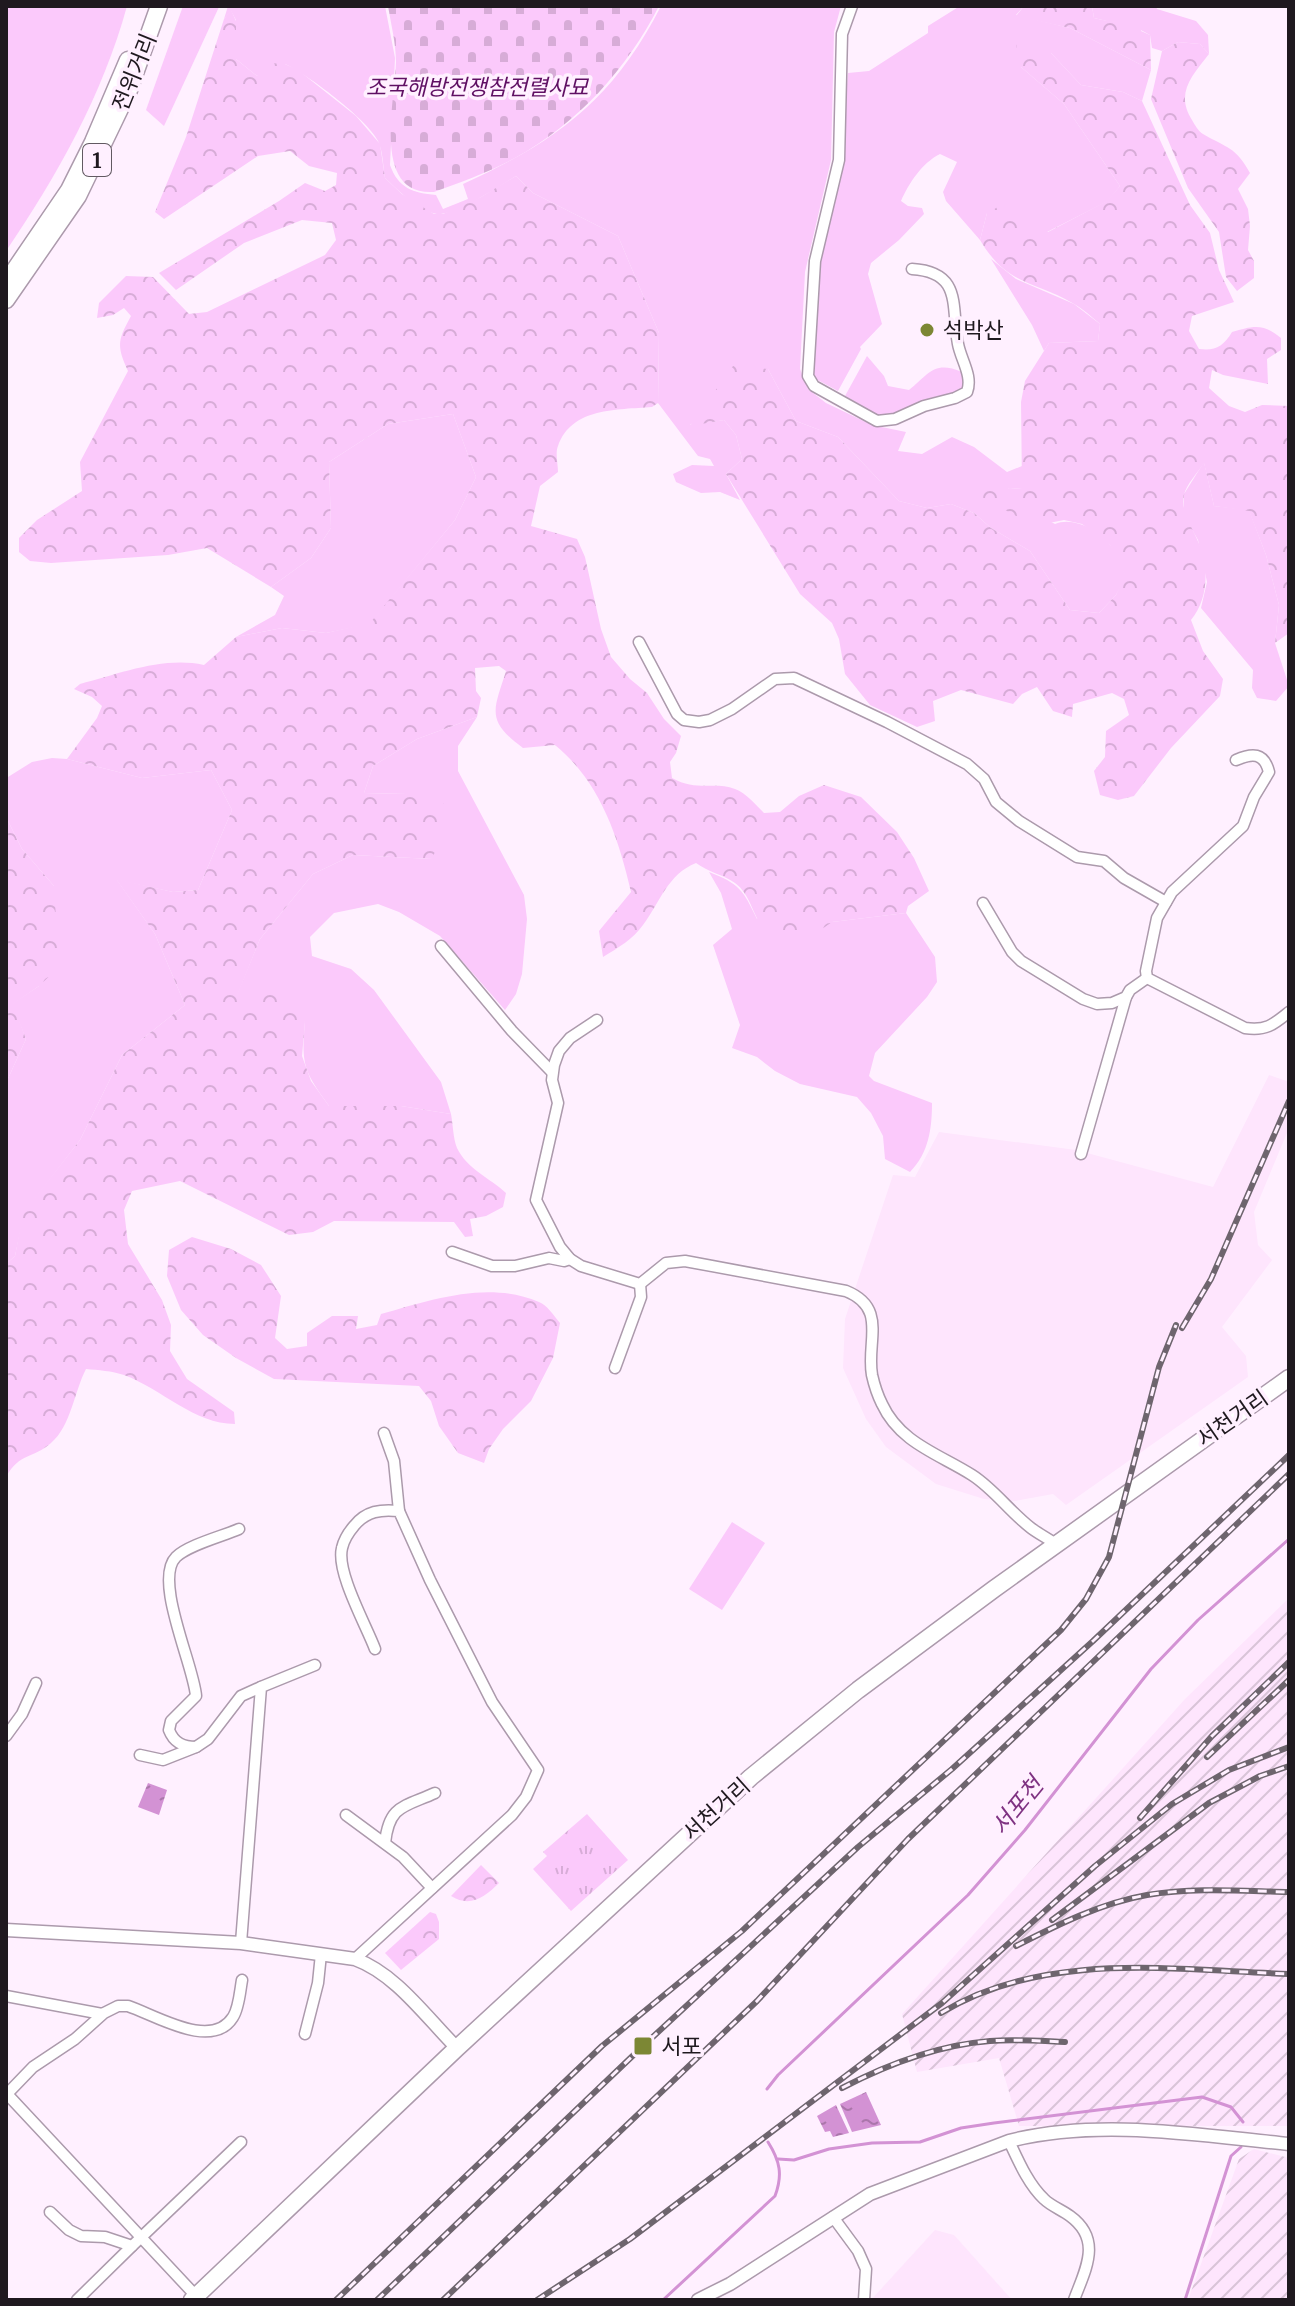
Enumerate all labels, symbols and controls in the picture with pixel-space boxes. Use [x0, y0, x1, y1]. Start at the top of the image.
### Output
street label: 전위거리 [106, 29, 162, 115]
park label: 조국해방전쟁참전렬사묘 [366, 73, 590, 101]
road number: 1 [83, 144, 111, 176]
place label: 석박산 [943, 316, 1004, 344]
marker: 석박산 [918, 321, 936, 339]
street label: 서천거리 [1191, 1383, 1273, 1453]
water label: 서포천 [984, 1768, 1052, 1841]
street label: 서천거리 [677, 1772, 755, 1846]
place label: 서포 [661, 2032, 701, 2060]
marker: 서포 [632, 2035, 654, 2057]

